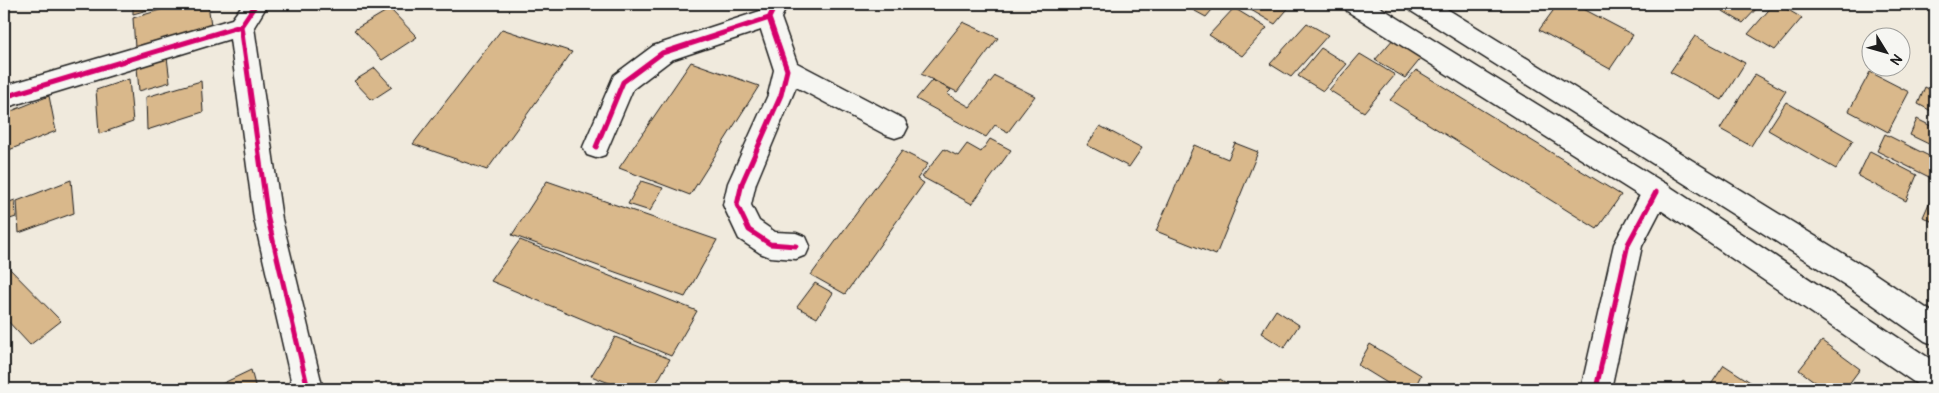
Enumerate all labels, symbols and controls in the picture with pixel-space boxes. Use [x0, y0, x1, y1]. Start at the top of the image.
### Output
north arrow [1862, 28, 1912, 78]
text: N [1886, 51, 1906, 68]

